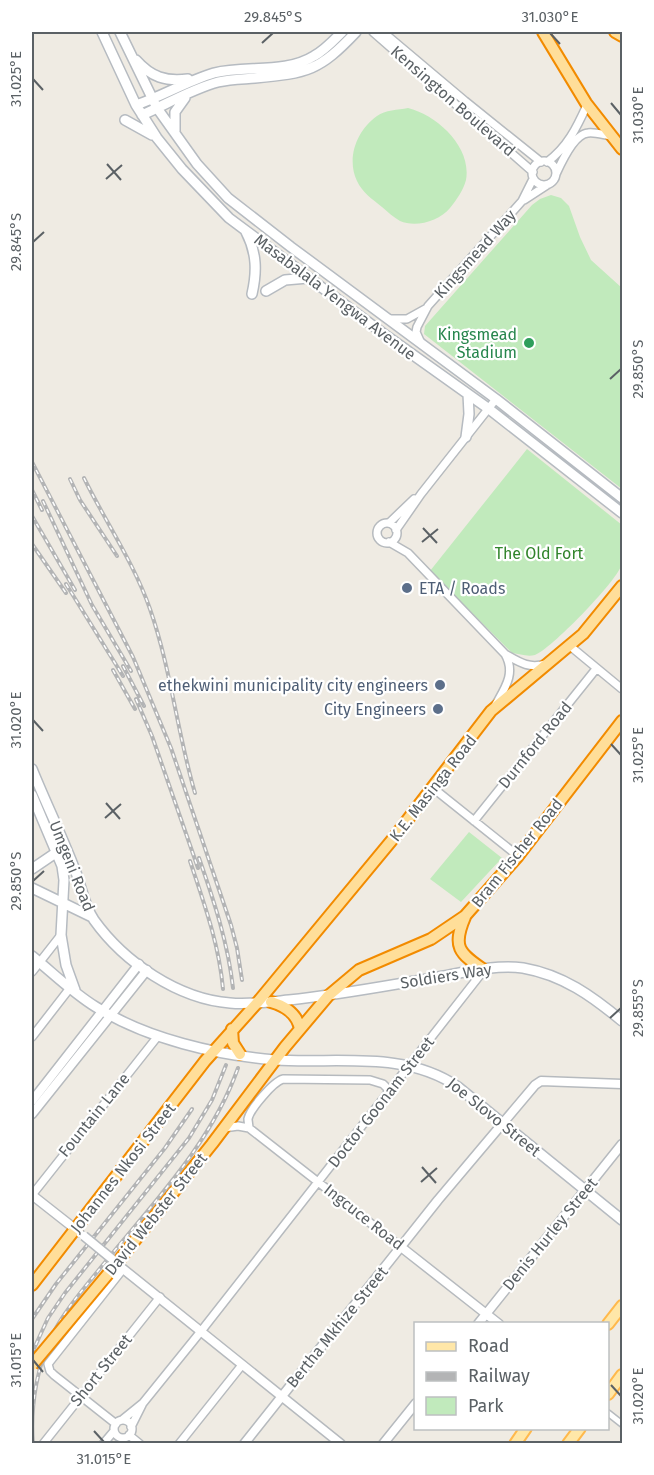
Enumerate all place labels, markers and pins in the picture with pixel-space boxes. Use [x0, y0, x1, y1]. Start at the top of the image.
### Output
place label: Kingsmead Stadium [437, 325, 517, 362]
marker: Kingsmead Stadium [522, 336, 536, 350]
place label: ETA / Roads [419, 579, 505, 598]
marker: ETA / Roads [400, 581, 414, 595]
place label: ethekwini municipality city engineers [158, 676, 428, 695]
marker: ethekwini municipality city engineers [433, 678, 447, 692]
place label: City Engineers [324, 700, 426, 719]
marker: City Engineers [431, 702, 445, 716]

